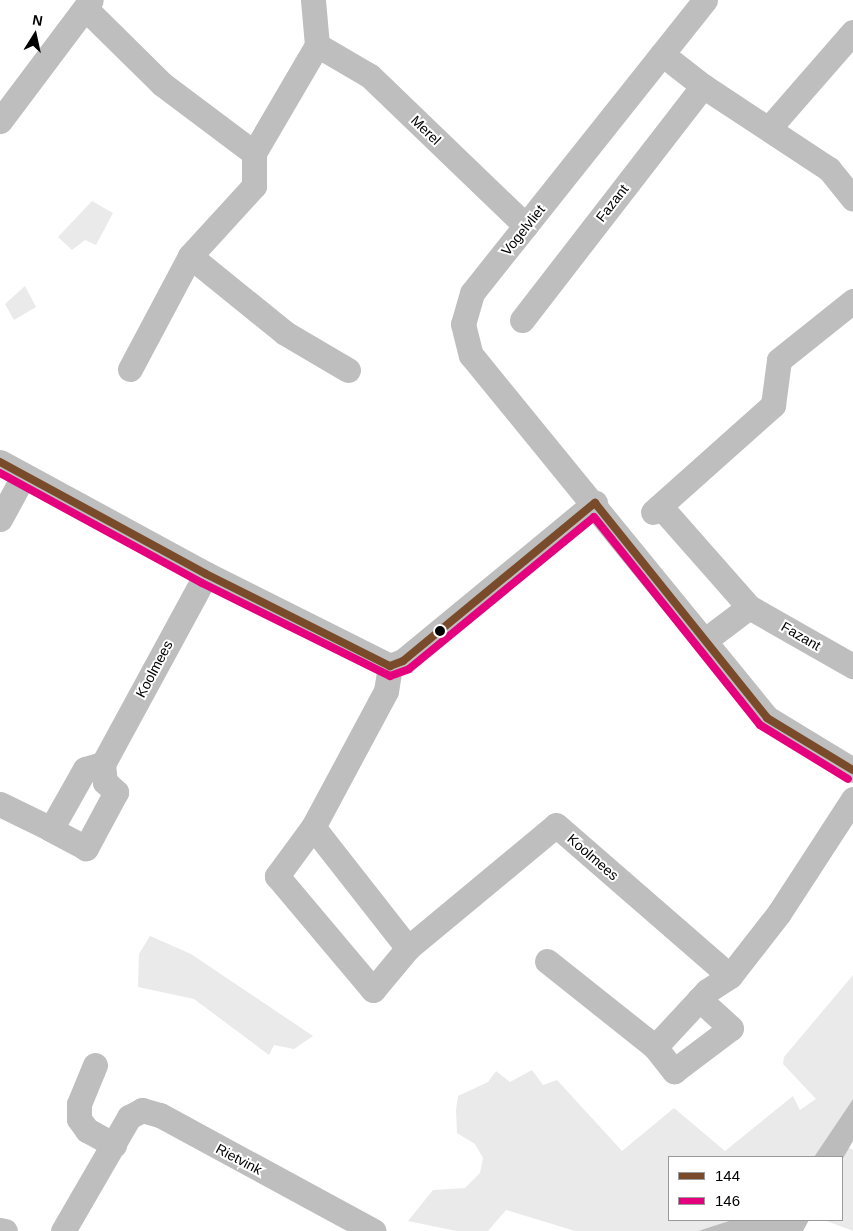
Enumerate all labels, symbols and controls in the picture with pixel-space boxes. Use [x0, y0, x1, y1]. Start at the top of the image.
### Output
north arrow [10, 10, 60, 60]
text: N [31, 11, 44, 29]
street label: Merel [408, 112, 444, 148]
street label: Fazant [592, 181, 632, 225]
street label: Vogelvliet [498, 201, 548, 259]
street label: Fazant [778, 618, 824, 654]
unlabelled marker [435, 626, 445, 636]
street label: Koolmees [132, 638, 176, 700]
street label: Koolmees [564, 830, 622, 884]
street label: Rietvink [213, 1140, 265, 1178]
legend [668, 1156, 843, 1221]
text: 144 [715, 1167, 740, 1184]
text: 146 [715, 1192, 740, 1209]

